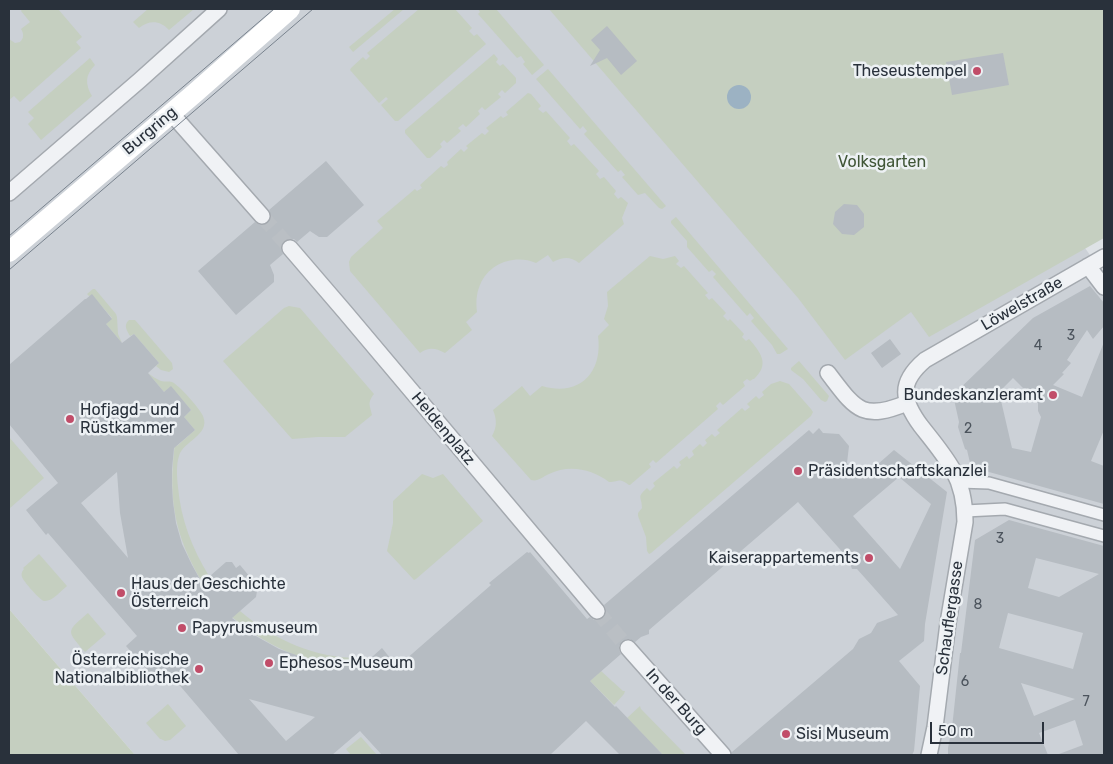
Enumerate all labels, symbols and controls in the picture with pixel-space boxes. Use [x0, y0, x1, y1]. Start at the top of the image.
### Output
place label: Theseustempel [853, 61, 967, 81]
marker: Theseustempel [971, 65, 983, 77]
street label: Burgring [119, 103, 181, 159]
park label: Volksgarten [838, 152, 926, 172]
street label: Löwelstraße [978, 273, 1066, 335]
house number: 3 [1067, 328, 1075, 344]
house number: 4 [1034, 338, 1042, 354]
place label: Bundeskanzleramt [904, 385, 1043, 405]
street label: Heldenplatz [407, 389, 479, 469]
marker: Bundeskanzleramt [1047, 389, 1059, 401]
place label: Hofjagd- und Rüstkammer [80, 400, 179, 438]
marker: Hofjagd- und Rüstkammer [64, 413, 76, 425]
house number: 2 [964, 421, 972, 437]
place label: Präsidentschaftskanzlei [808, 461, 987, 481]
marker: Präsidentschaftskanzlei [792, 465, 804, 477]
house number: 3 [996, 531, 1004, 547]
place label: Kaiserappartements [709, 548, 859, 568]
marker: Kaiserappartements [863, 552, 875, 564]
street label: Schauflergasse [932, 560, 968, 676]
place label: Haus der Geschichte Österreich [131, 574, 286, 612]
marker: Haus der Geschichte Österreich [115, 587, 127, 599]
house number: 8 [974, 597, 982, 613]
place label: Papyrusmuseum [192, 618, 318, 638]
marker: Papyrusmuseum [176, 622, 188, 634]
place label: Österreichische Nationalbibliothek [54, 650, 189, 688]
place label: Ephesos-Museum [279, 653, 413, 673]
marker: Ephesos-Museum [263, 657, 275, 669]
marker: Österreichische Nationalbibliothek [193, 663, 205, 675]
street label: In der Burg [641, 665, 711, 739]
house number: 6 [961, 674, 969, 690]
house number: 7 [1082, 694, 1090, 710]
scale bar [933, 712, 1047, 744]
text: 50 m [938, 722, 973, 740]
place label: Sisi Museum [796, 724, 889, 744]
marker: Sisi Museum [780, 728, 792, 740]

